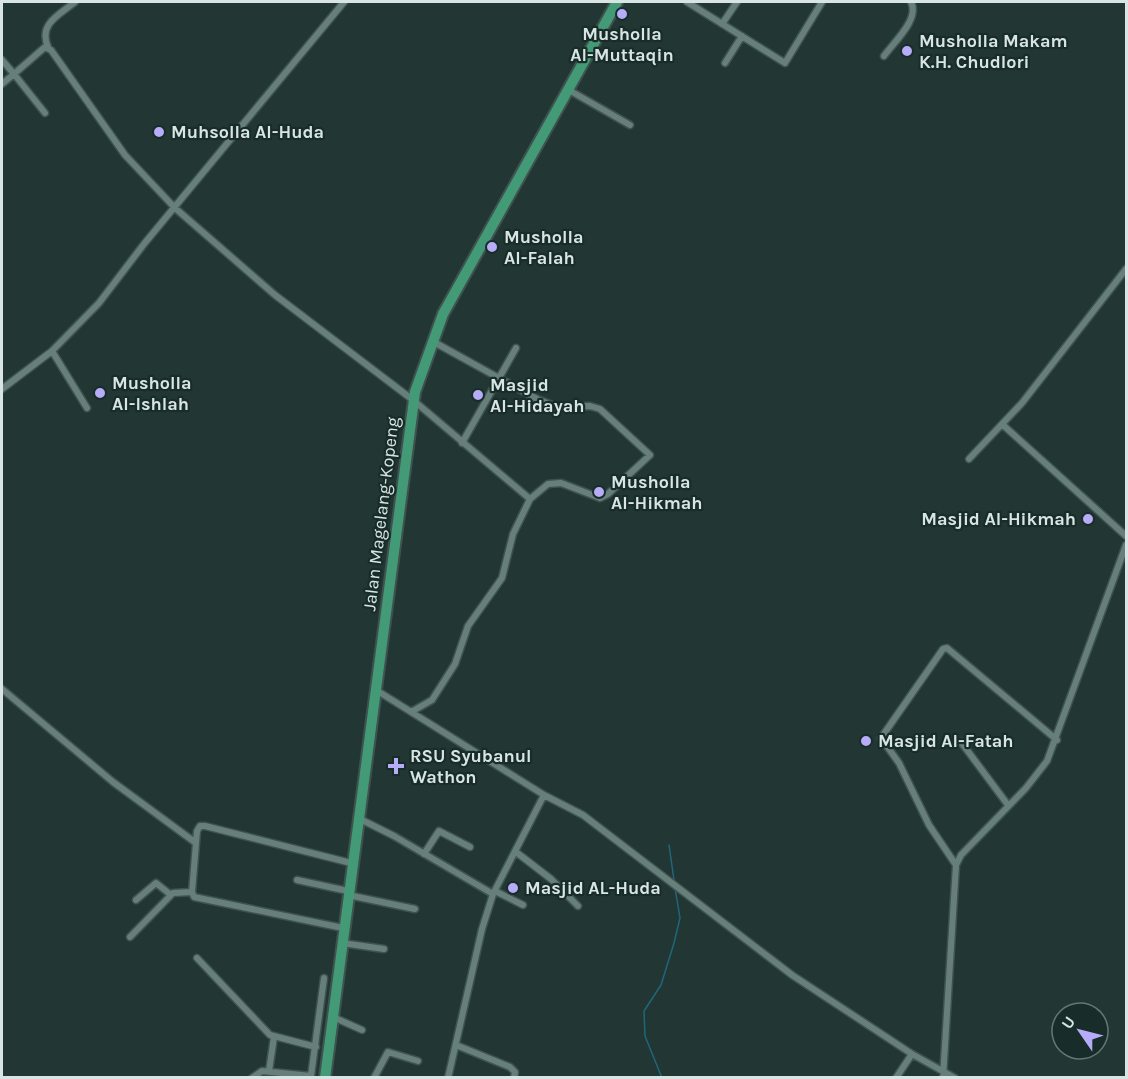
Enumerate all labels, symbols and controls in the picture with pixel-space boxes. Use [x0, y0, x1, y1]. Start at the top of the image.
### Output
marker: Musholla Al-Muttaqin [615, 7, 629, 21]
place label: Musholla Al-Muttaqin [570, 23, 674, 66]
place label: Musholla Makam K.H. Chudlori [919, 30, 1068, 73]
marker: Musholla Makam K.H. Chudlori [900, 44, 914, 58]
place label: Muhsolla Al-Huda [171, 121, 324, 143]
marker: Muhsolla Al-Huda [152, 125, 166, 139]
place label: Musholla Al-Falah [504, 226, 583, 269]
marker: Musholla Al-Falah [485, 240, 499, 254]
place label: Musholla Al-Ishlah [112, 372, 191, 415]
place label: Masjid Al-Hidayah [490, 374, 584, 417]
marker: Musholla Al-Ishlah [93, 386, 107, 400]
marker: Masjid Al-Hidayah [471, 388, 485, 402]
street label: Jalan Magelang-Kopeng [358, 416, 404, 612]
place label: Musholla Al-Hikmah [611, 471, 703, 514]
marker: Musholla Al-Hikmah [592, 485, 606, 499]
place label: Masjid Al-Hikmah [921, 508, 1076, 530]
marker: Masjid Al-Hikmah [1081, 512, 1095, 526]
place label: Masjid Al-Fatah [878, 730, 1014, 752]
marker: Masjid Al-Fatah [859, 734, 873, 748]
place label: RSU Syubanul Wathon [410, 745, 531, 788]
marker: RSU Syubanul Wathon [387, 757, 405, 775]
place label: Masjid AL-Huda [525, 877, 661, 899]
marker: Masjid AL-Huda [506, 881, 520, 895]
north arrow [1050, 1001, 1110, 1061]
text: U [1057, 1013, 1079, 1033]

